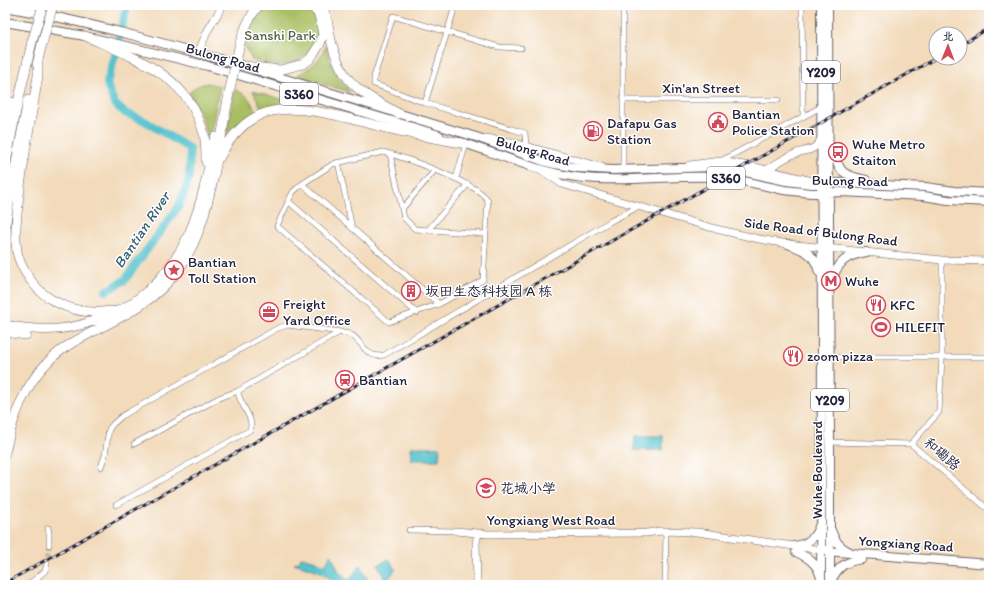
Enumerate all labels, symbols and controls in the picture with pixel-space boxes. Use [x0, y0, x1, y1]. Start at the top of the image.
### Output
north arrow [928, 26, 968, 66]
park label: Sanshi Park [244, 27, 316, 44]
text: 北 [943, 30, 954, 43]
street label: Bulong Road [184, 39, 262, 77]
road number: Y209 [802, 61, 840, 83]
street label: Xin'an Street [662, 80, 740, 97]
road number: S360 [280, 83, 318, 105]
place label: Bantian Police Station [732, 106, 815, 139]
public building icon: Bantian Police Station [707, 111, 729, 133]
place label: Dafapu Gas Station [607, 115, 677, 148]
fuel station icon: Dafapu Gas Station [582, 120, 604, 142]
street label: Bulong Road [494, 132, 572, 170]
place label: Wuhe Metro Staiton [852, 136, 925, 169]
bus stop icon: Wuhe Metro Staiton [827, 141, 849, 163]
road number: S360 [707, 167, 745, 189]
street label: Bulong Road [812, 172, 889, 190]
water label: Bantian River [110, 187, 175, 271]
street label: Side Road of Bulong Road [743, 214, 899, 250]
place label: Bantian Toll Station [188, 254, 257, 287]
place icon: Bantian Toll Station [163, 259, 185, 281]
metro station icon: Wuhe [820, 270, 842, 292]
place label: Wuhe [845, 273, 879, 290]
building icon: 坂田生态科技园 A 栋 [400, 280, 422, 302]
place label: 坂田生态科技园 A 栋 [425, 283, 552, 300]
restaurant icon: KFC [865, 294, 887, 316]
place label: Freight Yard Office [283, 296, 351, 329]
place label: KFC [890, 297, 915, 314]
office icon: Freight Yard Office [258, 301, 280, 323]
sports icon: HILEFIT [870, 316, 892, 338]
place label: HILEFIT [895, 319, 945, 336]
restaurant icon: zoom pizza [782, 345, 804, 367]
place label: zoom pizza [807, 348, 874, 365]
station icon: Bantian [334, 369, 356, 391]
place label: Bantian [359, 372, 407, 389]
road number: Y209 [811, 389, 849, 411]
street label: Wuhe Boulevard [809, 420, 826, 519]
street label: 和磡路 [920, 434, 964, 474]
school or university icon: 花城小学 [475, 477, 497, 499]
place label: 花城小学 [500, 480, 556, 497]
street label: Yongxiang West Road [487, 512, 616, 529]
street label: Yongxiang Road [858, 532, 954, 556]

